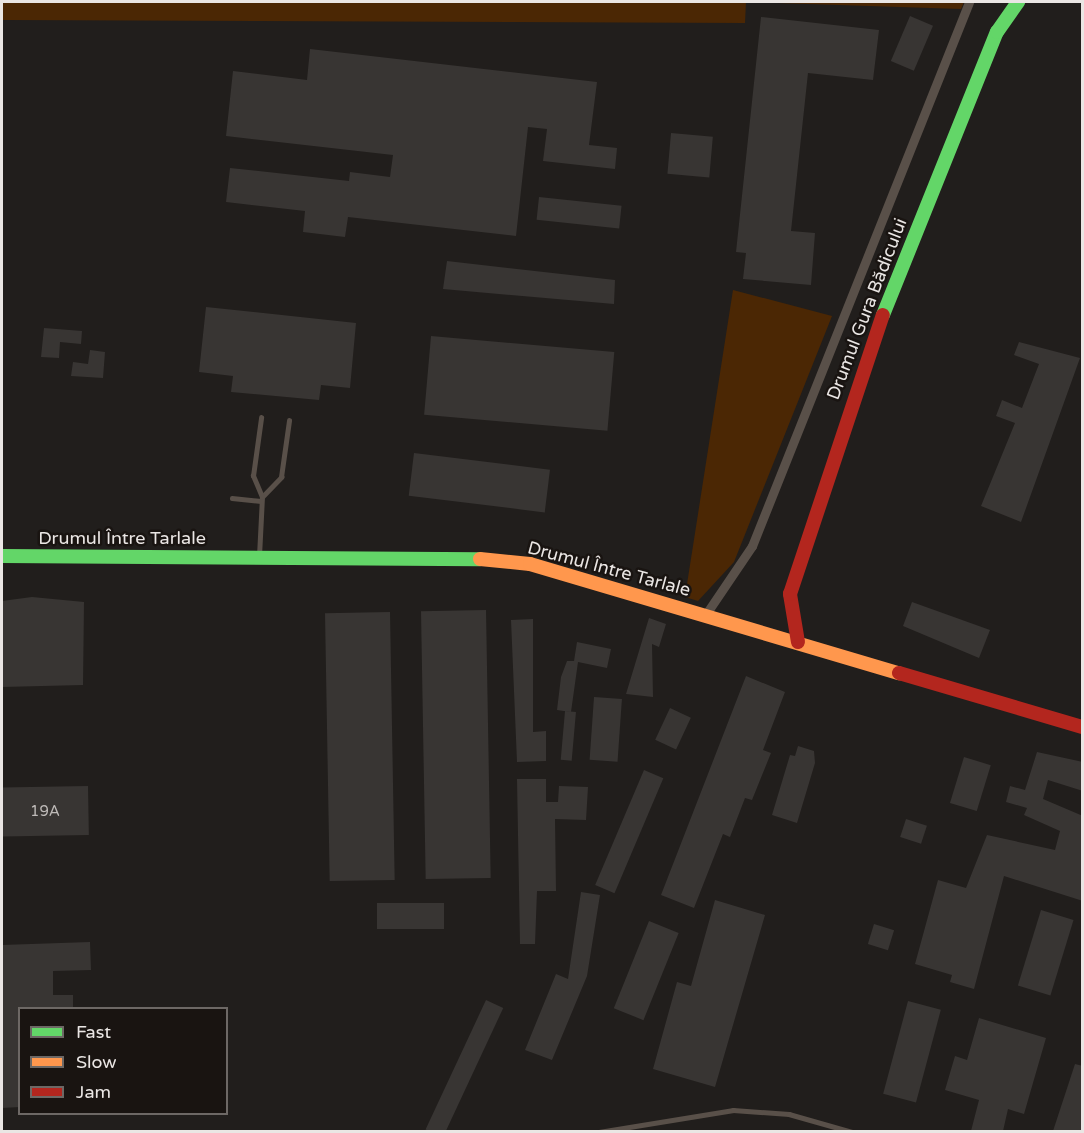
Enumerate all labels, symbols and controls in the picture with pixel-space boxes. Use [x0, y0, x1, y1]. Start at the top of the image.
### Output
street label: Drumul Gura Bădicului [822, 215, 912, 403]
street label: Drumul Între Tarlale [38, 527, 206, 549]
street label: Drumul Între Tarlale [525, 537, 693, 601]
house number: 19A [30, 803, 60, 821]
legend [18, 1007, 228, 1115]
text: Fast [76, 1021, 111, 1043]
text: Slow [76, 1051, 117, 1073]
text: Jam [76, 1081, 111, 1103]

